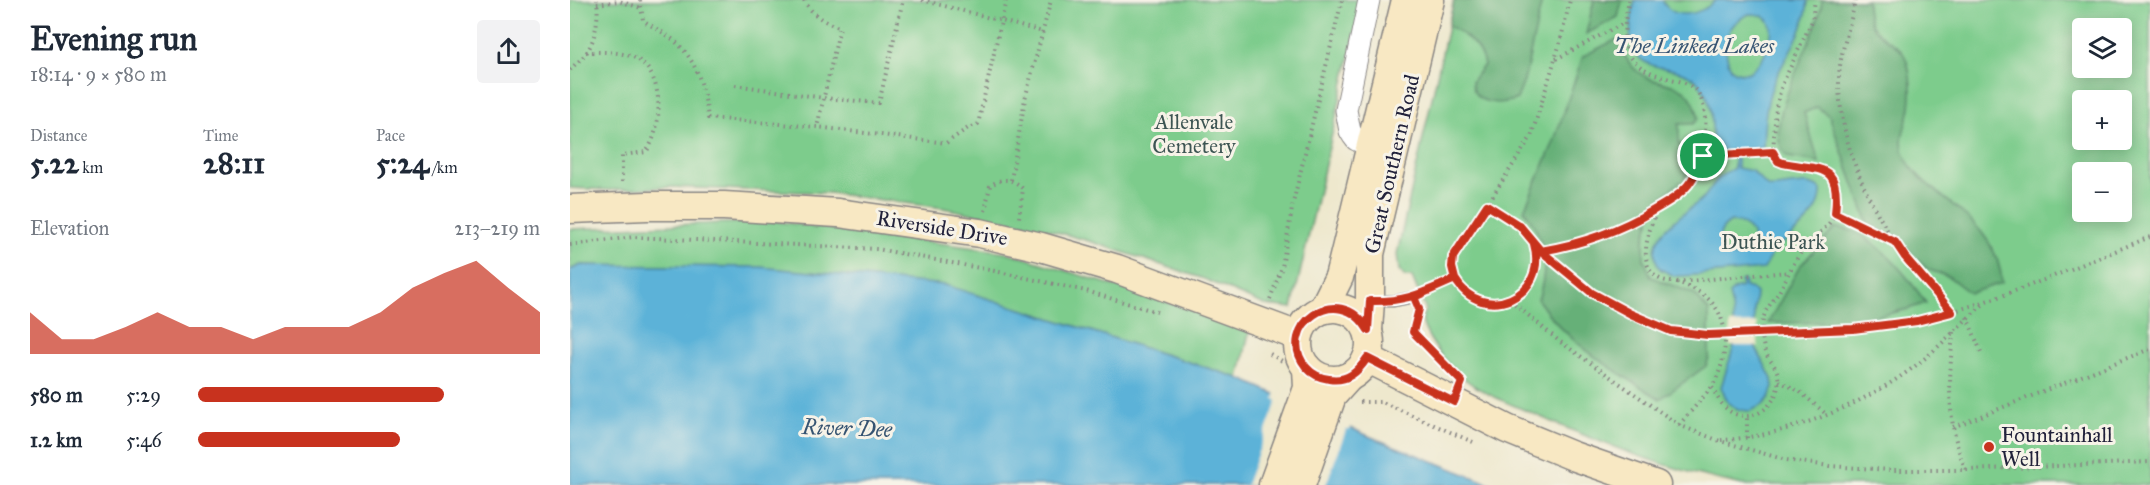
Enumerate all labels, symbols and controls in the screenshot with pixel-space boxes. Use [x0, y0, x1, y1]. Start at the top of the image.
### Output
map controls [2072, 18, 2132, 222]
button: layers [2072, 18, 2132, 78]
text: Evening run [30, 19, 197, 59]
button: share [477, 20, 540, 83]
water label: The Linked Lakes [1614, 32, 1775, 59]
text: 18:14 · 9 × 580 m [30, 62, 167, 86]
street label: Great Southern Road [1359, 71, 1425, 256]
button: + [2072, 90, 2132, 150]
park label: Allenvale Cemetery [1152, 109, 1237, 159]
text: Distance [30, 126, 87, 145]
text: Time [203, 126, 238, 145]
text: Pace [376, 126, 405, 145]
pin [1677, 130, 1728, 181]
icon: arrive [1686, 139, 1719, 172]
text: 5.22 [30, 145, 79, 181]
text: 28:11 [203, 145, 265, 181]
text: 5:24 [376, 145, 429, 181]
text: km [79, 158, 103, 177]
text: /km [429, 158, 458, 177]
button: − [2072, 162, 2132, 222]
street label: Riverside Drive [875, 205, 1010, 251]
text: Elevation [30, 216, 109, 240]
text: 213–219 m [454, 216, 540, 240]
park label: Duthie Park [1721, 229, 1825, 255]
text: 580 m [30, 383, 83, 407]
text: 5:29 [126, 383, 161, 407]
water label: River Dee [801, 413, 893, 443]
place label: Fountainhall Well [2001, 422, 2113, 472]
text: 1.2 km [30, 428, 82, 452]
text: 5:46 [126, 428, 162, 452]
marker: Fountainhall Well [1982, 440, 1996, 454]

